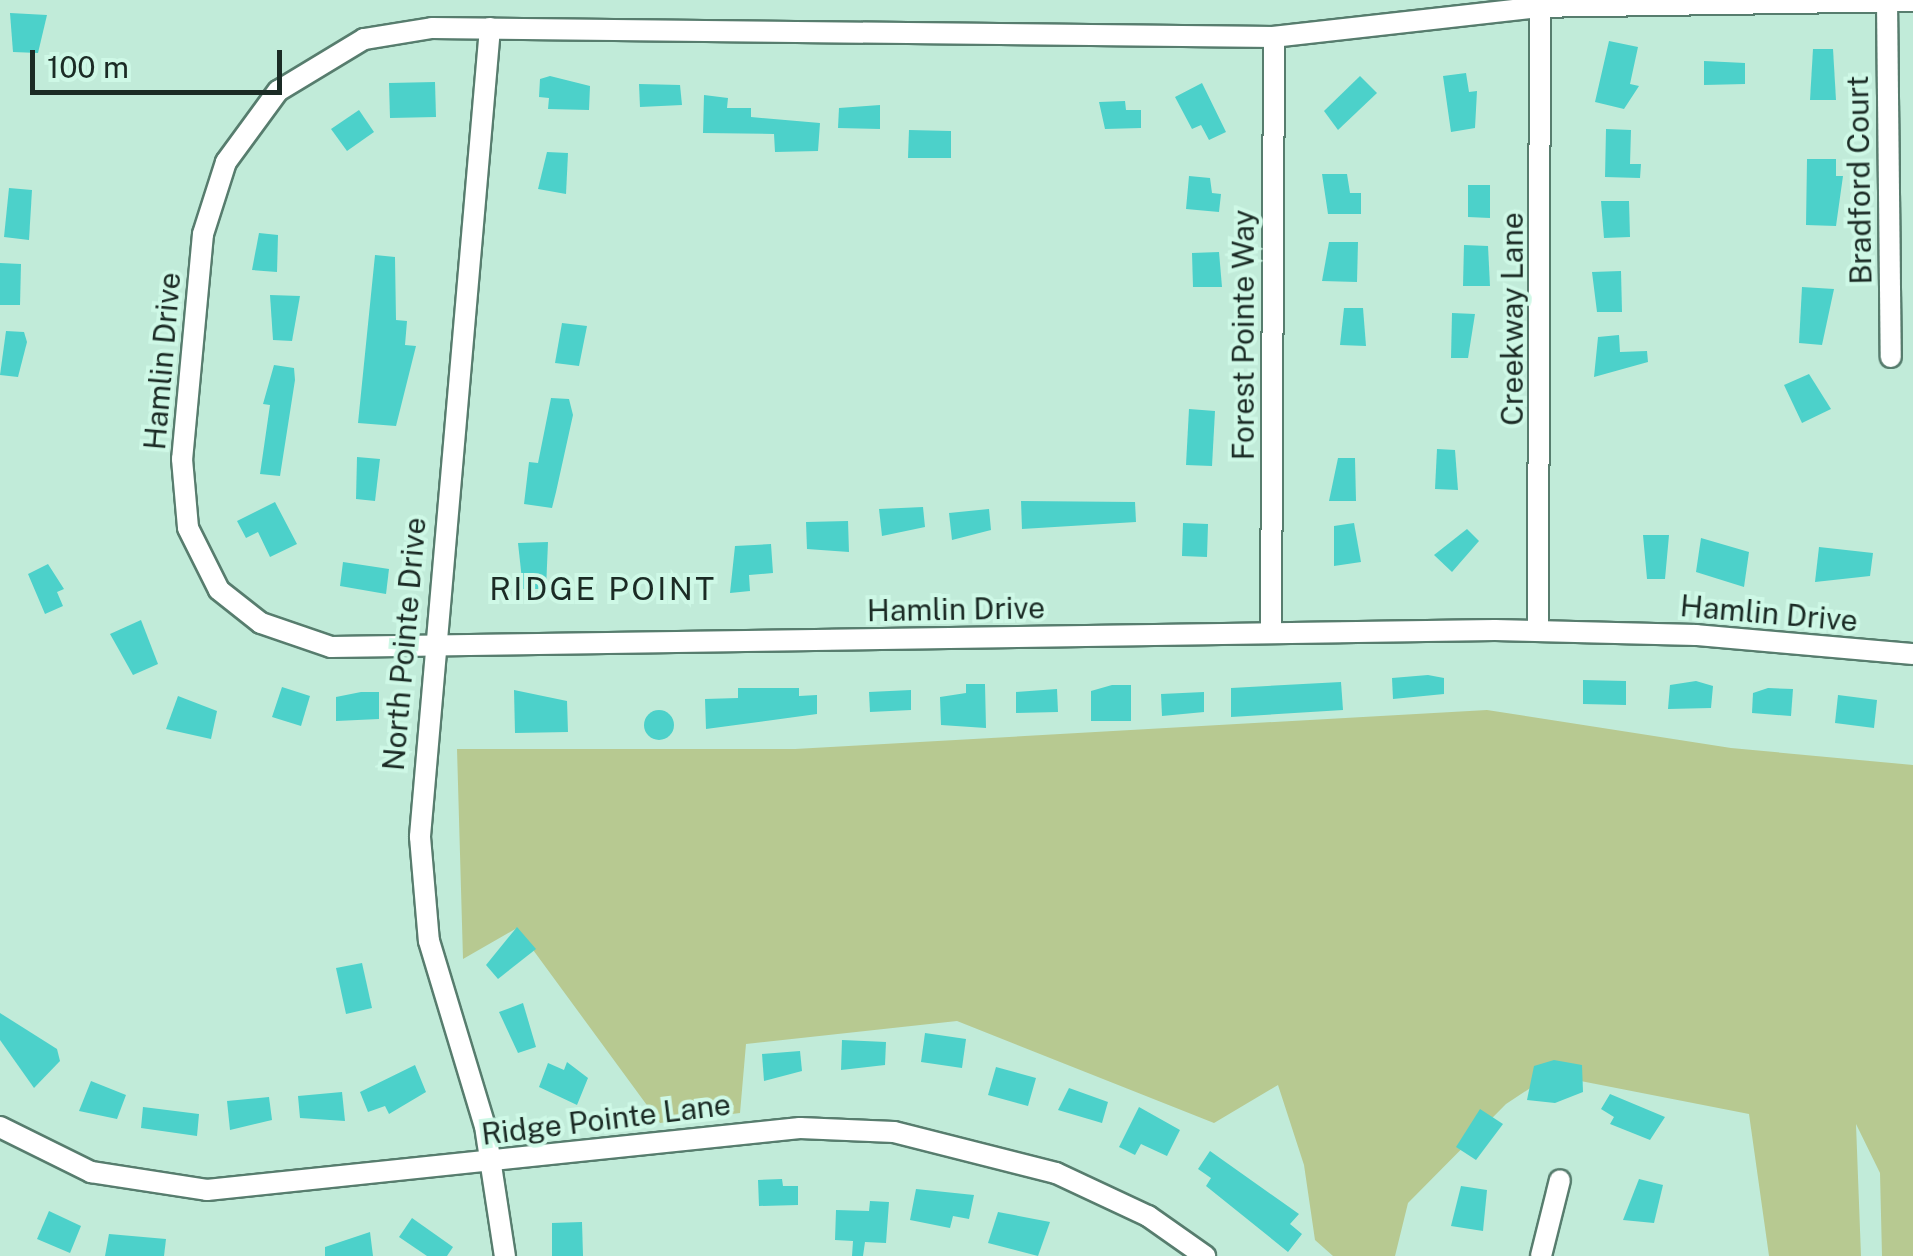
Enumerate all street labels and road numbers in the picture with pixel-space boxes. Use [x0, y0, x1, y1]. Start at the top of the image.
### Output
street label: Bradford Court [1839, 75, 1879, 285]
street label: Forest Pointe Way [1225, 209, 1261, 461]
street label: Creekway Lane [1494, 212, 1530, 426]
street label: Hamlin Drive [136, 271, 188, 451]
street label: North Pointe Drive [375, 516, 433, 772]
street label: Hamlin Drive [1679, 587, 1859, 639]
street label: Hamlin Drive [867, 589, 1045, 629]
street label: Ridge Pointe Lane [479, 1086, 733, 1152]

